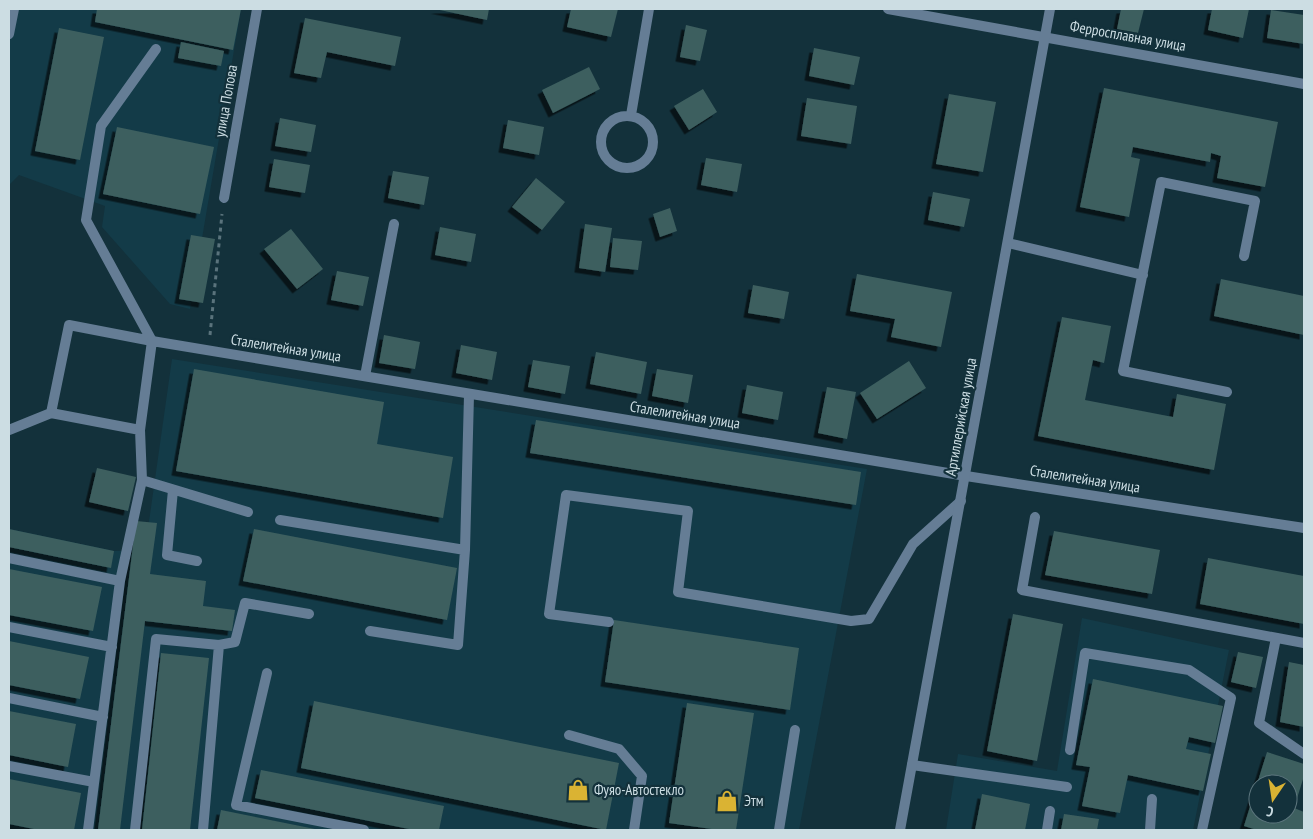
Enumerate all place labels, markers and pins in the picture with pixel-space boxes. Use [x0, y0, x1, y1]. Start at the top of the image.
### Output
shop icon: Фуяо-Автостекло [565, 777, 591, 803]
place label: Фуяо-Автостекло [594, 780, 684, 799]
shop icon: Этм [714, 788, 740, 814]
place label: Этм [744, 791, 764, 810]

